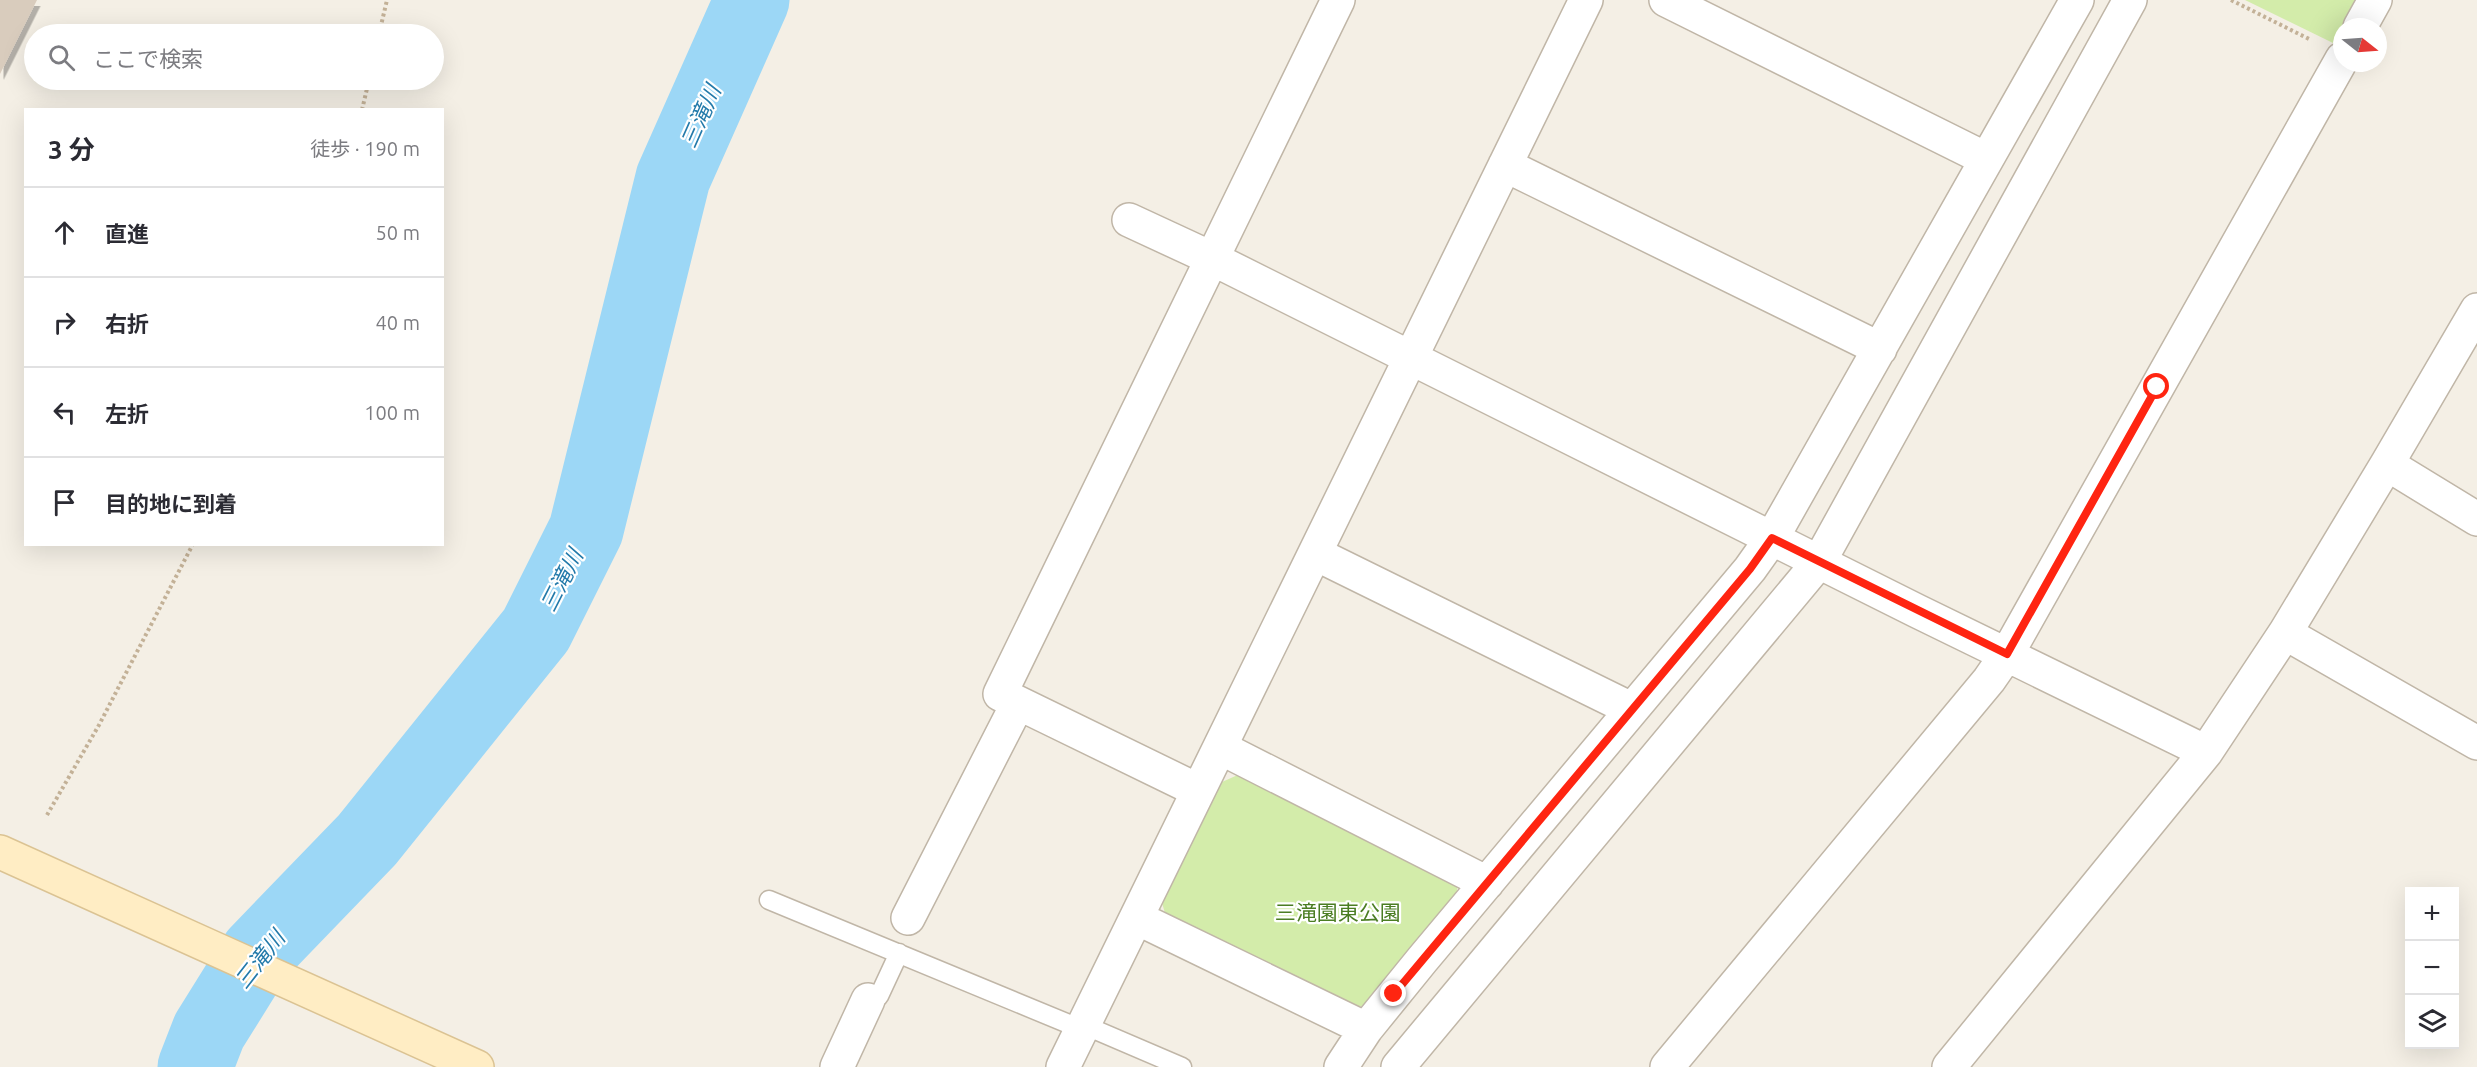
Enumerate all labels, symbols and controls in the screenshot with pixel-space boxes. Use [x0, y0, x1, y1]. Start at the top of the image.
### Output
north arrow [2333, 18, 2387, 72]
search box [24, 24, 444, 90]
icon: search [45, 41, 78, 74]
text: ここで検索 [93, 46, 203, 71]
water label: 三滝川 [675, 79, 726, 151]
text: 3 分 [48, 135, 95, 164]
text: 徒歩 · 190 m [310, 137, 420, 160]
icon: ahead [48, 216, 81, 249]
text: 直進 [105, 221, 149, 246]
text: 50 m [376, 221, 420, 244]
icon: right [48, 306, 81, 339]
text: 右折 [105, 311, 149, 336]
text: 40 m [376, 311, 420, 334]
route start [2143, 373, 2169, 399]
icon: left [48, 396, 81, 429]
text: 左折 [105, 401, 149, 426]
text: 100 m [364, 401, 420, 424]
icon: arrive [48, 486, 81, 519]
text: 目的地に到着 [105, 491, 237, 516]
water label: 三滝川 [535, 543, 588, 615]
map controls [2405, 887, 2459, 1049]
button: + [2405, 887, 2459, 941]
park label: 三滝園東公園 [1275, 900, 1401, 924]
water label: 三滝川 [229, 924, 290, 993]
button: − [2405, 941, 2459, 995]
route end [1380, 980, 1406, 1006]
button: layers [2405, 995, 2459, 1049]

